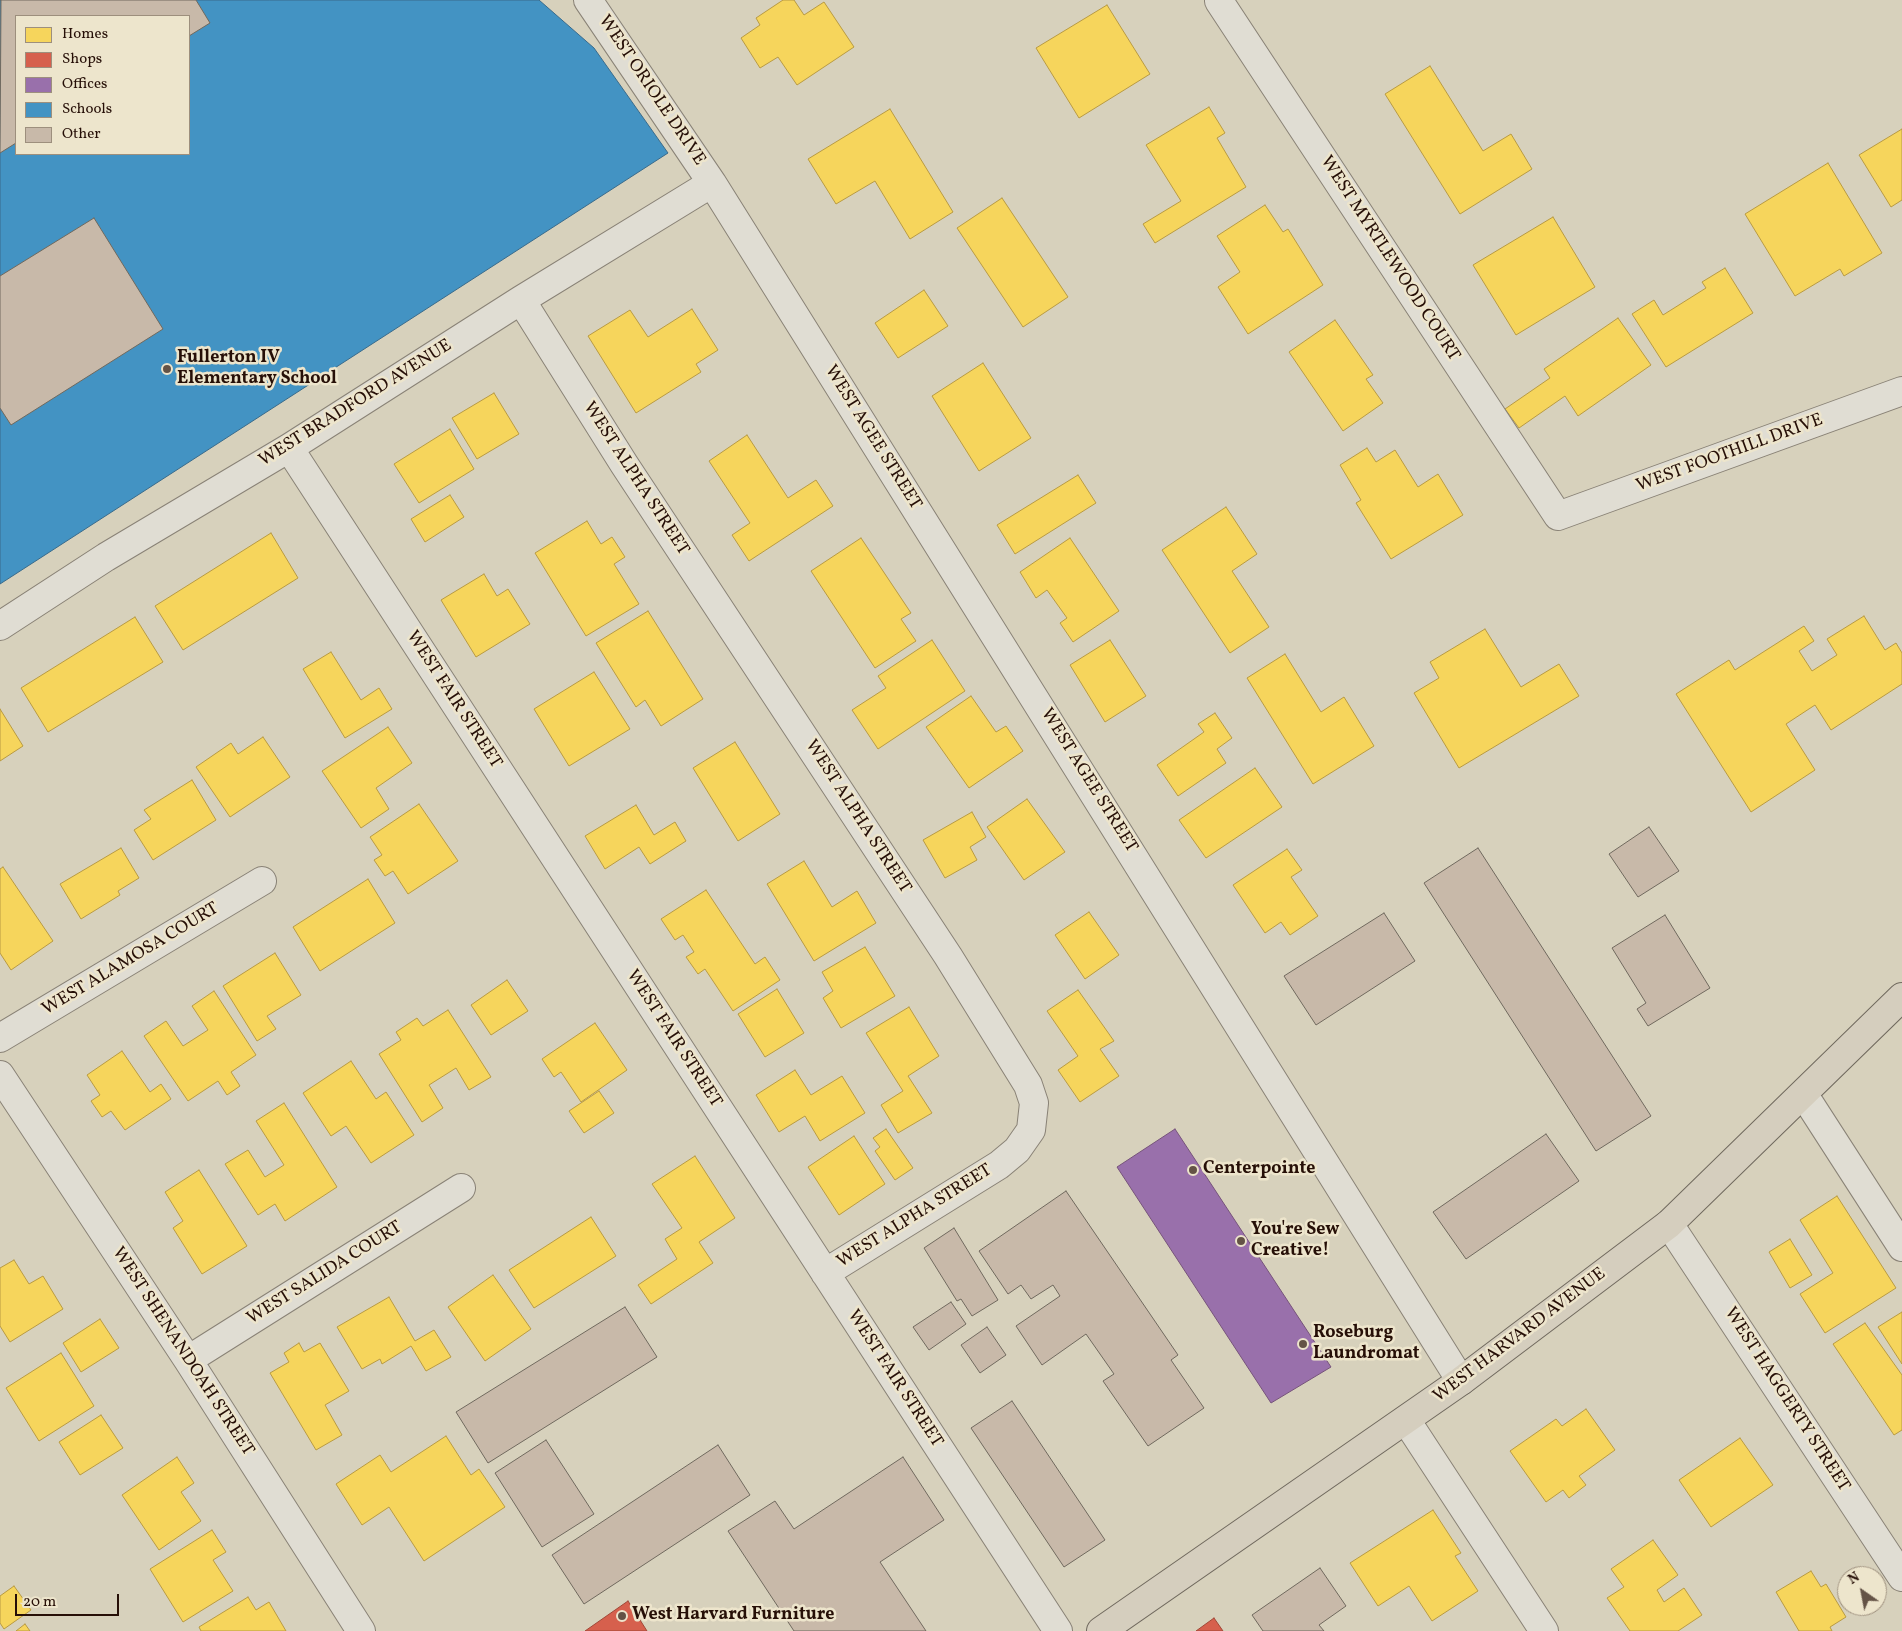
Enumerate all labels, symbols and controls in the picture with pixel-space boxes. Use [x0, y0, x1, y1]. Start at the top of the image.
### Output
street label: WEST ORIOLE DRIVE [593, 12, 709, 170]
legend [15, 15, 190, 155]
text: Homes [62, 24, 108, 45]
text: Shops [62, 49, 102, 70]
text: Offices [62, 74, 107, 95]
text: Schools [62, 99, 112, 120]
text: Other [62, 124, 101, 145]
street label: WEST MYRTLEWOOD COURT [1314, 152, 1464, 366]
street label: WEST BRADFORD AVENUE [256, 336, 456, 472]
place label: Fullerton IV Elementary School [177, 348, 337, 390]
street label: WEST AGEE STREET [819, 362, 925, 514]
marker: Fullerton IV Elementary School [161, 363, 173, 375]
street label: WEST ALPHA STREET [577, 398, 693, 560]
street label: WEST FOOTHILL DRIVE [1634, 410, 1826, 498]
street label: WEST FAIR STREET [400, 627, 506, 773]
street label: WEST AGEE STREET [1035, 705, 1141, 857]
street label: WEST ALPHA STREET [799, 736, 915, 898]
street label: WEST ALAMOSA COURT [39, 899, 223, 1021]
street label: WEST FAIR STREET [620, 966, 726, 1112]
place label: Centerpointe [1203, 1159, 1315, 1181]
street label: WEST ALPHA STREET [834, 1161, 996, 1273]
marker: Centerpointe [1187, 1164, 1199, 1176]
street label: WEST SALIDA COURT [244, 1218, 406, 1330]
place label: You're Sew Creative! [1251, 1220, 1339, 1262]
marker: You're Sew Creative! [1235, 1235, 1247, 1247]
street label: WEST SHENANDOAH STREET [106, 1244, 258, 1460]
street label: WEST HARVARD AVENUE [1429, 1264, 1611, 1408]
street label: WEST HAGGERTY STREET [1718, 1304, 1854, 1496]
street label: WEST FAIR STREET [841, 1306, 947, 1452]
place label: Roseburg Laundromat [1313, 1323, 1420, 1366]
marker: Roseburg Laundromat [1297, 1338, 1309, 1350]
north arrow [1837, 1566, 1887, 1616]
text: N [1845, 1568, 1864, 1590]
scale bar [18, 1584, 121, 1616]
text: 20 m [23, 1592, 56, 1613]
place label: West Harvard Furniture [632, 1605, 835, 1627]
marker: West Harvard Furniture [616, 1610, 628, 1622]

